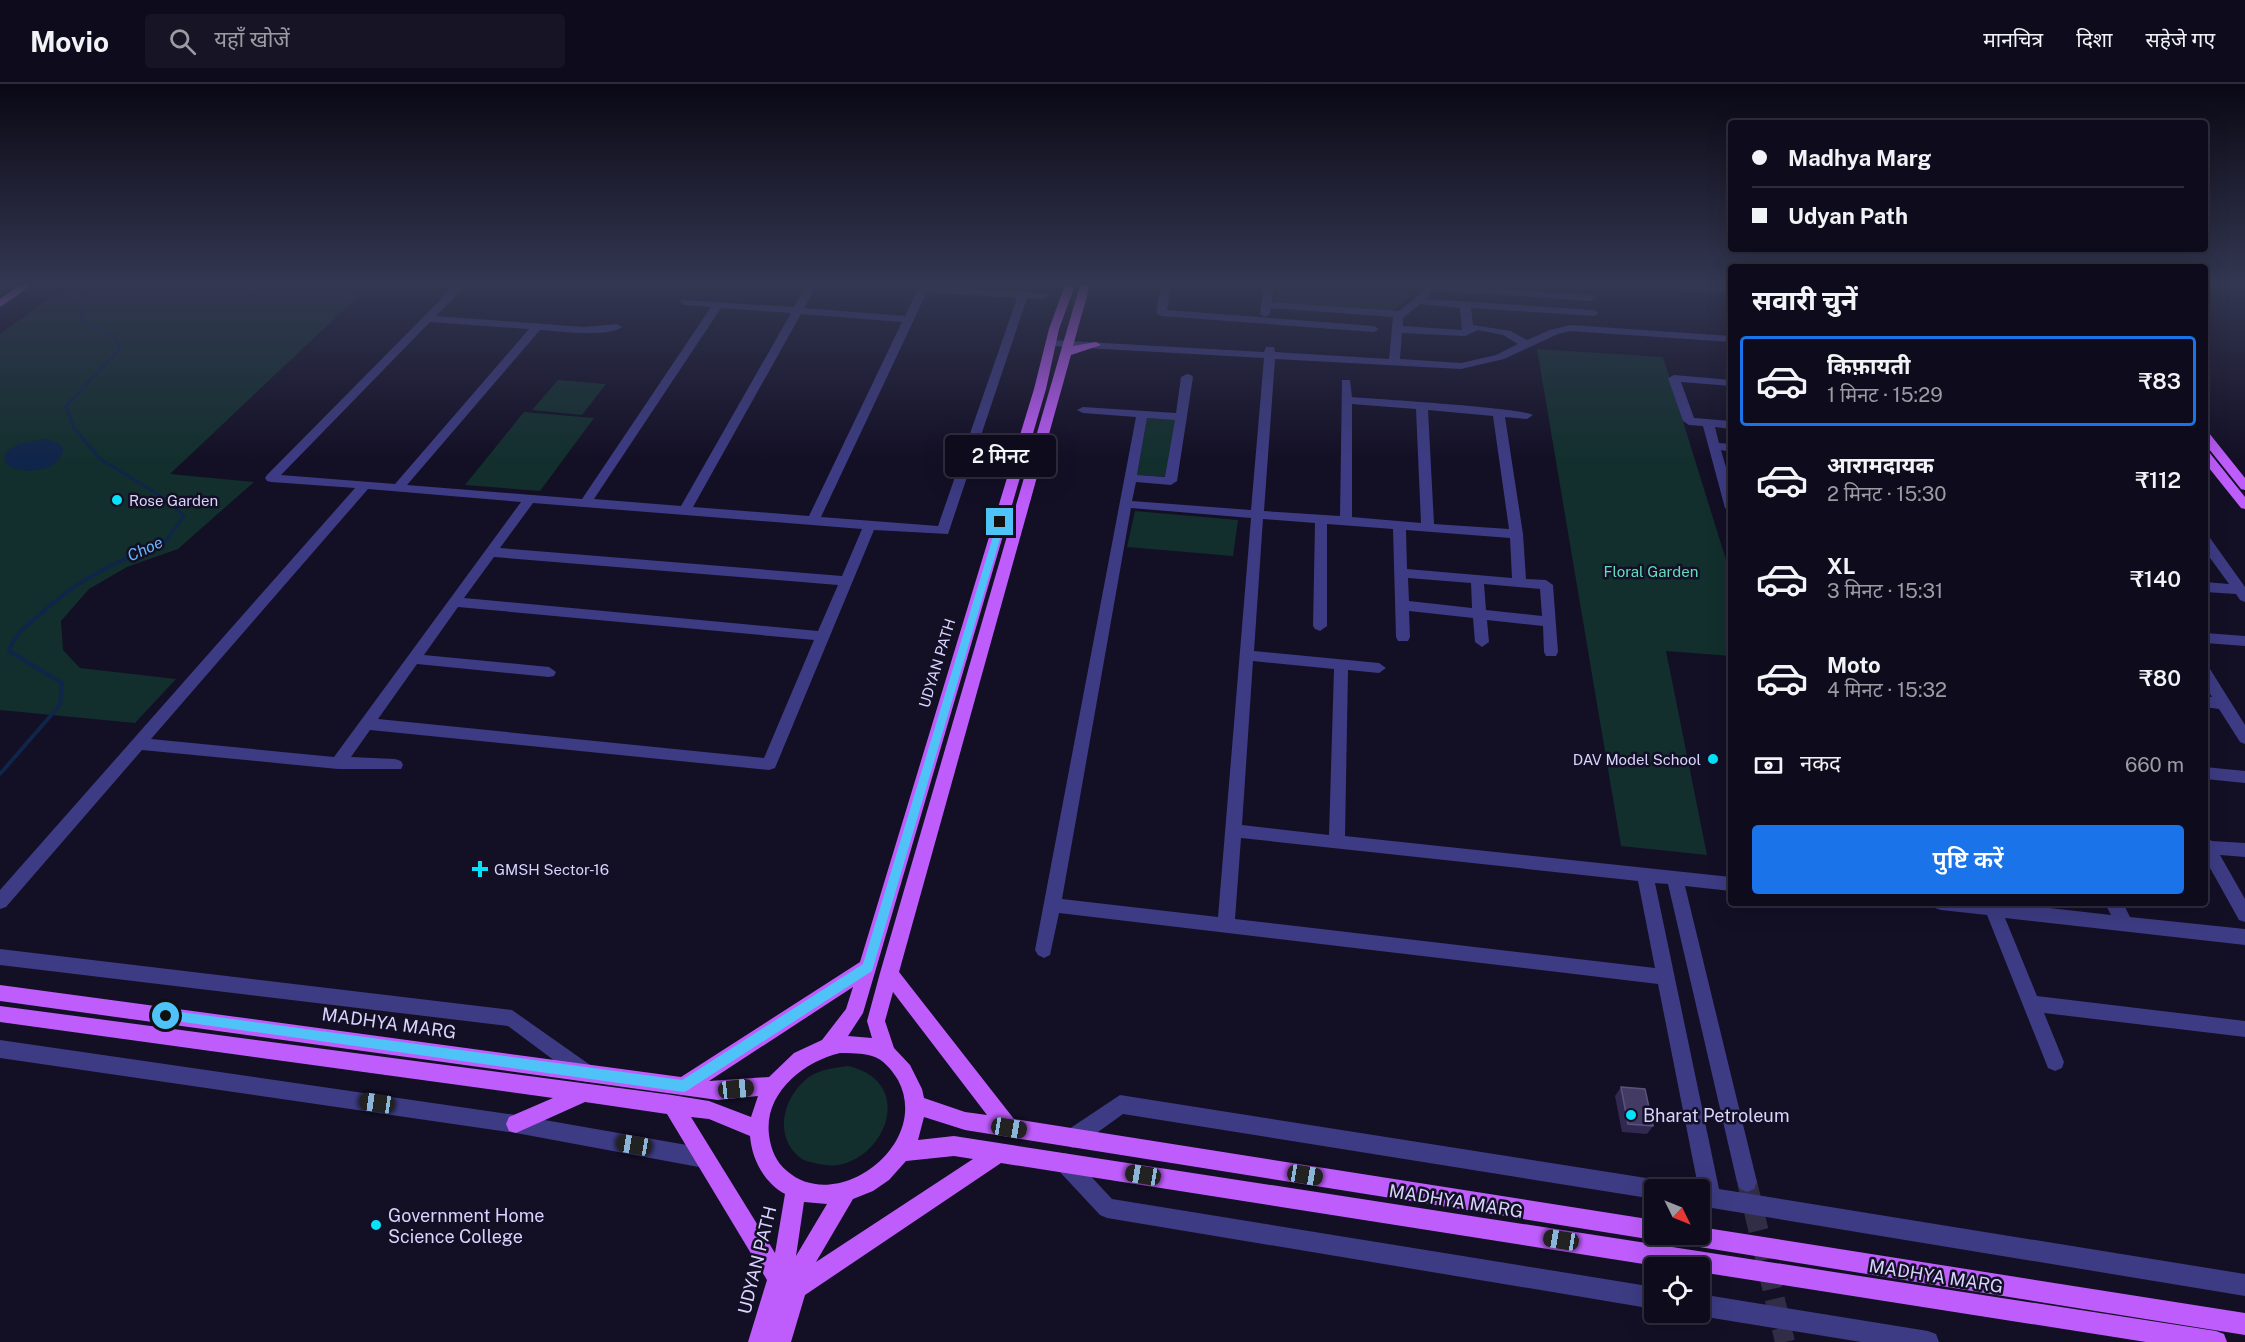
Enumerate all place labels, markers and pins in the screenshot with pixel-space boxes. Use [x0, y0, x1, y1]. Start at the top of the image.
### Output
place label: Rose Garden [129, 492, 218, 509]
marker: Rose Garden [110, 493, 124, 507]
place label: DAV Model School [1573, 751, 1701, 768]
marker: DAV Model School [1706, 752, 1720, 766]
marker: GMSH Sector-16 [471, 860, 489, 878]
place label: GMSH Sector-16 [494, 861, 609, 878]
place label: Bharat Petroleum [1643, 1105, 1789, 1126]
marker: Bharat Petroleum [1624, 1108, 1638, 1122]
place label: Government Home Science College [388, 1205, 544, 1247]
marker: Government Home Science College [369, 1218, 383, 1232]

